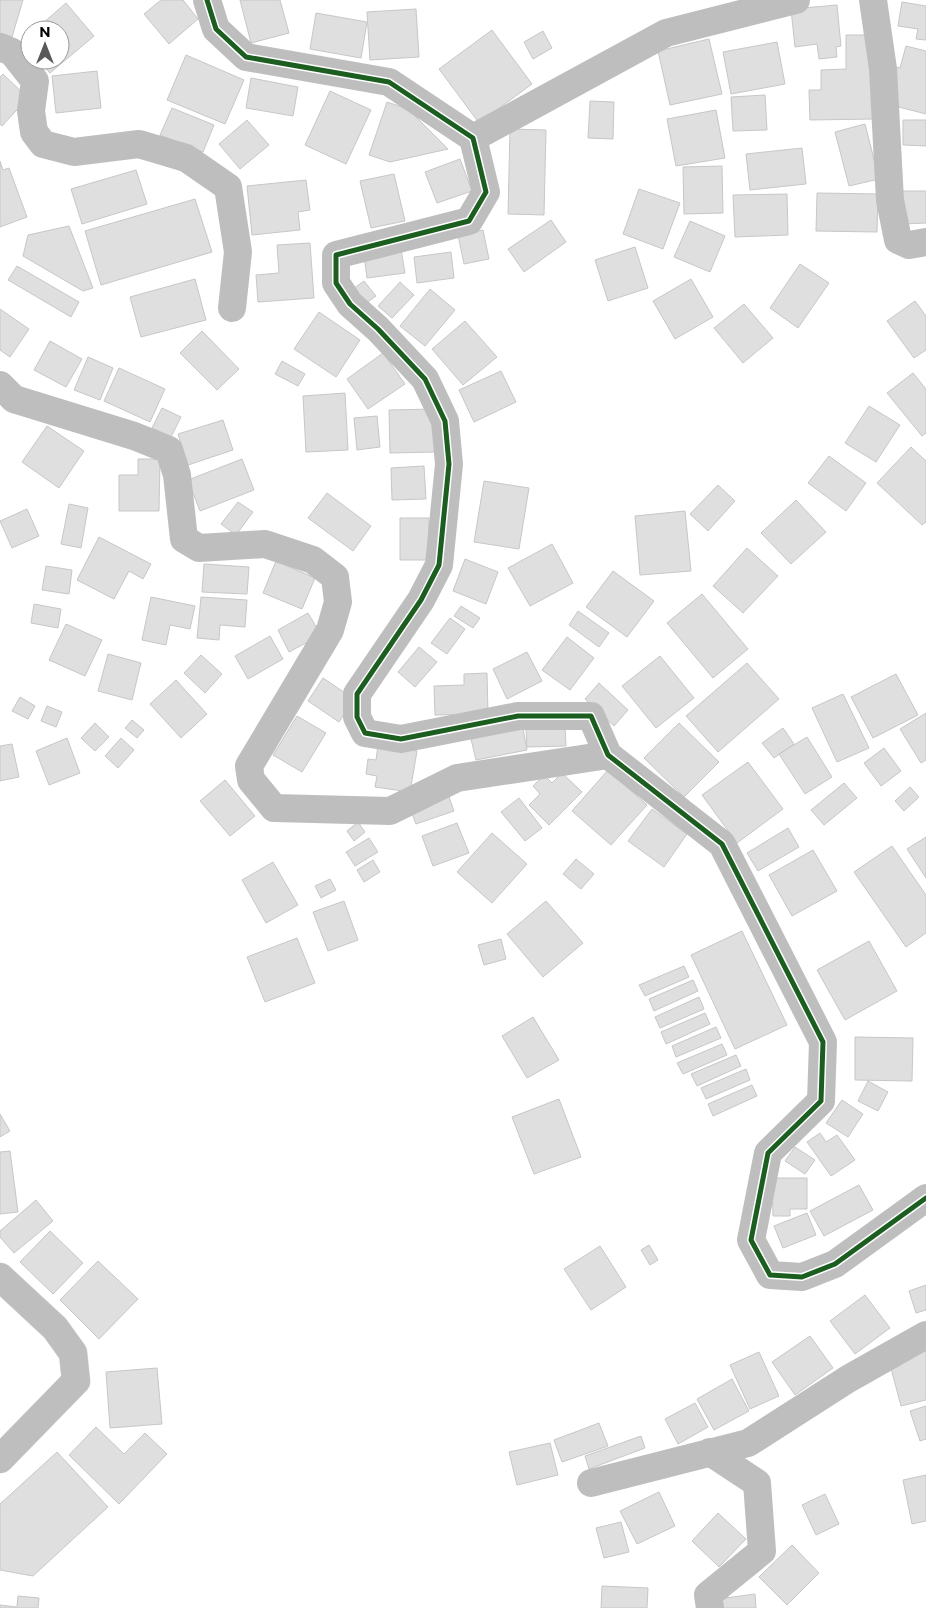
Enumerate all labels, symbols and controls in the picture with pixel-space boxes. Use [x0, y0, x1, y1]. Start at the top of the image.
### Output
north arrow [20, 20, 70, 70]
text: N [39, 23, 51, 41]

